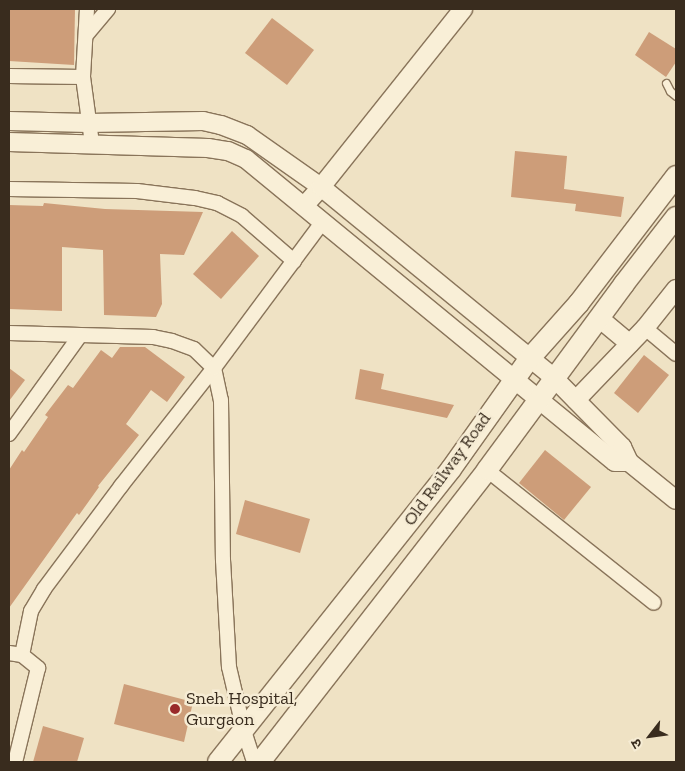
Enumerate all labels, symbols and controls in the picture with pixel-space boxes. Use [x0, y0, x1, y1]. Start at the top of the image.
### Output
street label: Old Railway Road [399, 408, 495, 530]
place label: Sneh Hospital, Gurgaon [186, 688, 298, 731]
marker: Sneh Hospital, Gurgaon [168, 702, 182, 716]
north arrow [625, 711, 675, 761]
text: उ [627, 736, 646, 752]

